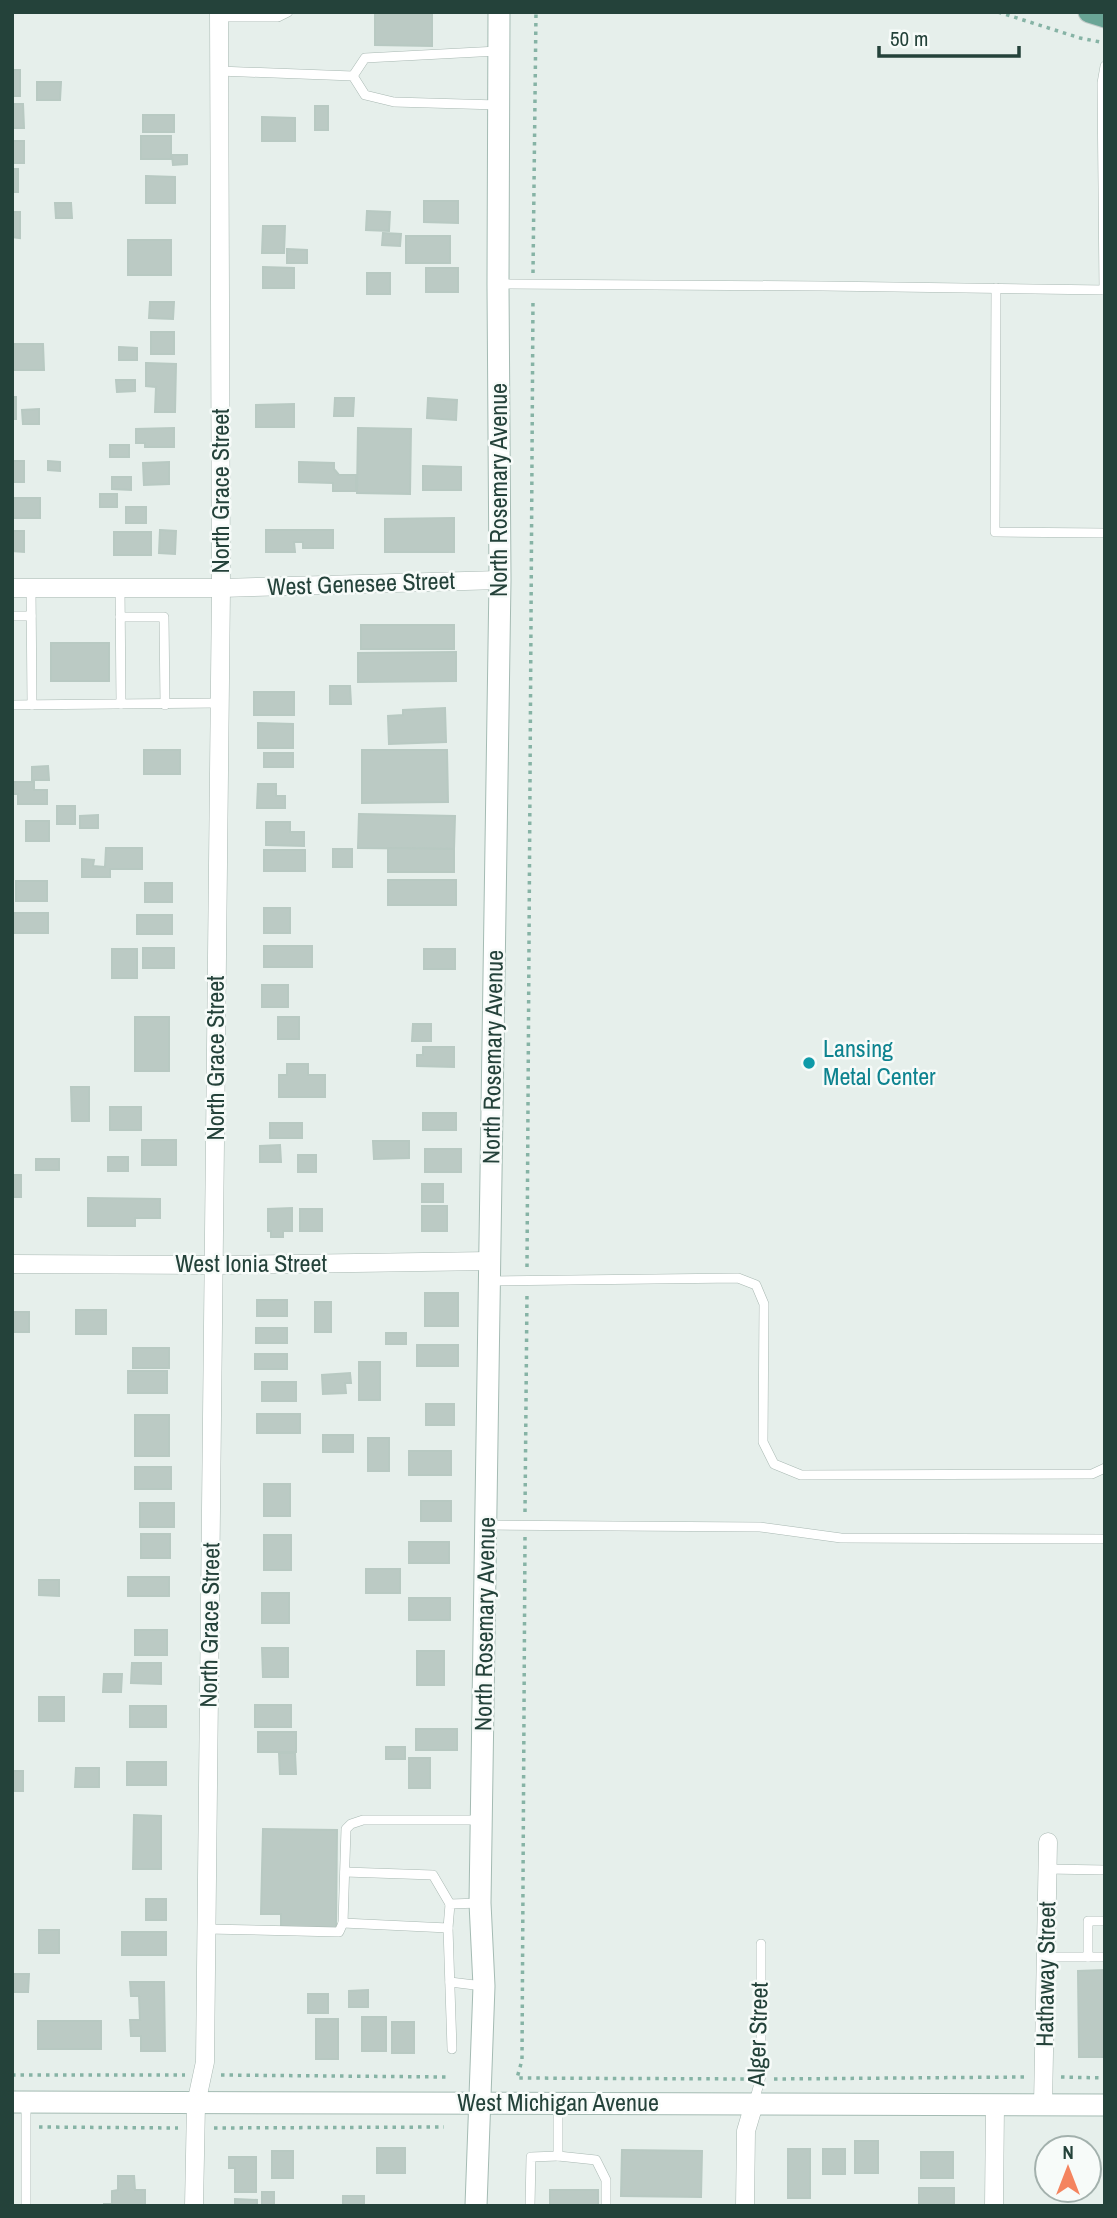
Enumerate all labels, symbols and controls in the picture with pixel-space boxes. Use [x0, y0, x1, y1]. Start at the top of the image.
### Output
scale bar [879, 14, 1019, 58]
text: 50 m [890, 24, 928, 53]
street label: North Rosemary Avenue [482, 383, 514, 597]
street label: North Grace Street [204, 408, 236, 574]
street label: West Genesee Street [267, 564, 456, 602]
street label: North Rosemary Avenue [474, 950, 510, 1164]
street label: North Grace Street [199, 975, 231, 1141]
place label: Lansing Metal Center [823, 1032, 936, 1092]
marker: Lansing Metal Center [801, 1055, 817, 1071]
street label: West Ionia Street [175, 1247, 327, 1279]
street label: North Rosemary Avenue [466, 1517, 502, 1731]
street label: North Grace Street [192, 1542, 226, 1708]
street label: Hathaway Street [1028, 1900, 1062, 2047]
street label: Alger Street [739, 1981, 775, 2087]
street label: West Michigan Avenue [457, 2086, 659, 2118]
north arrow [1033, 2134, 1103, 2204]
text: N [1062, 2139, 1074, 2165]

